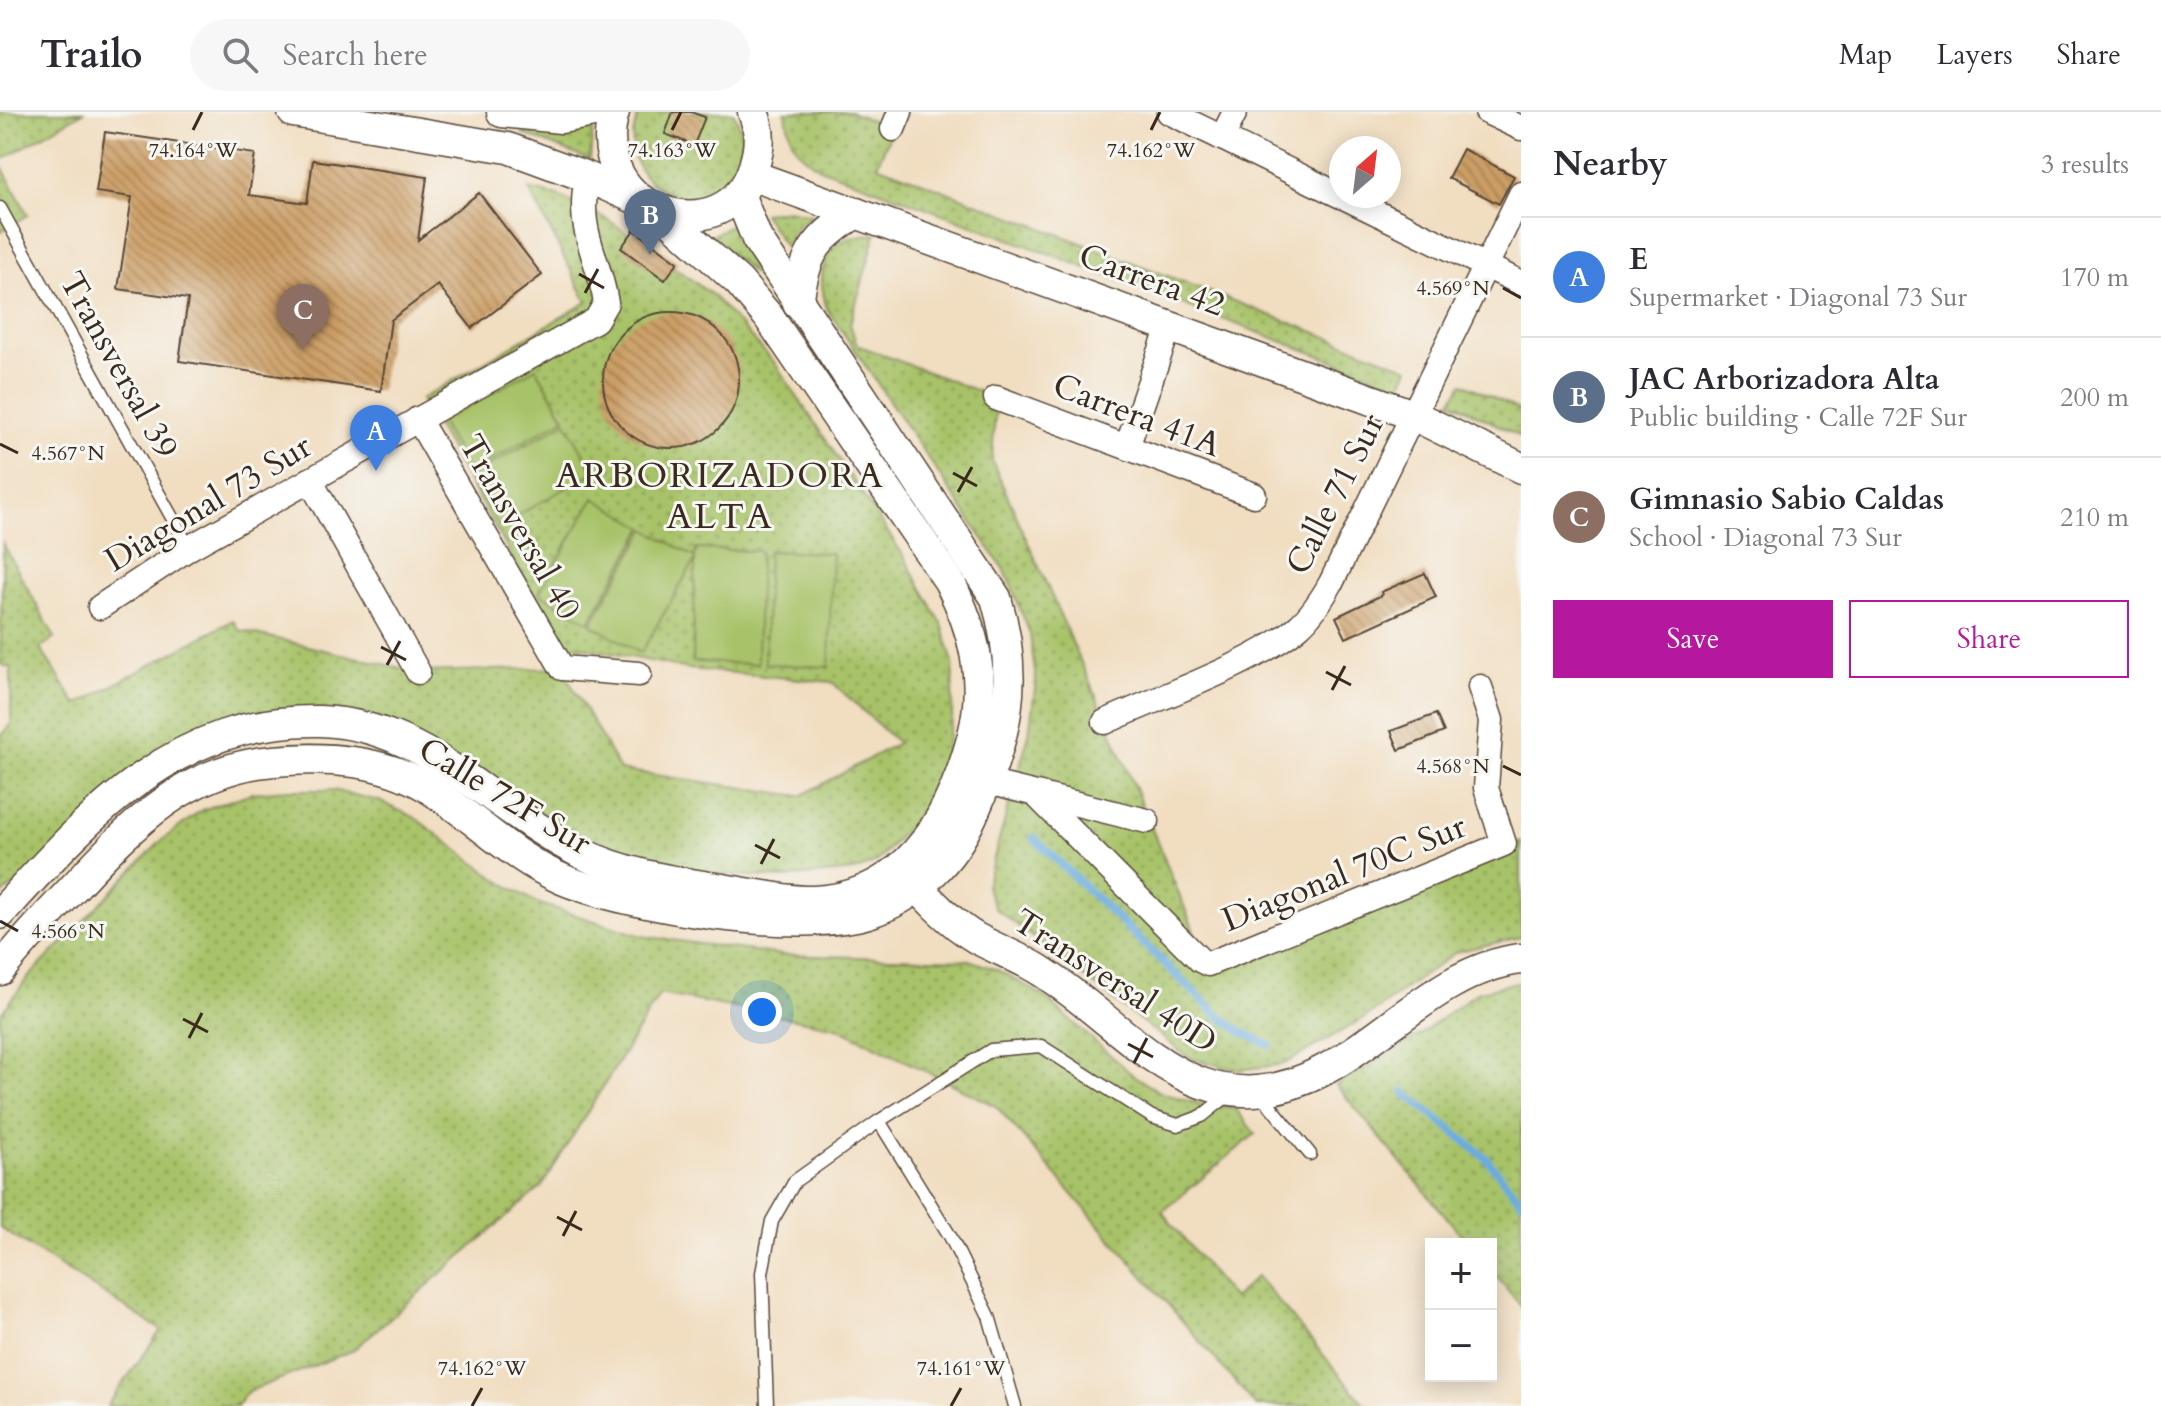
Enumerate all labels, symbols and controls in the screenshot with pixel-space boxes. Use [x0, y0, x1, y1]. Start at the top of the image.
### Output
search box [190, 19, 750, 91]
text: Trailo [40, 29, 142, 81]
icon: search [218, 33, 262, 77]
text: Search here [282, 35, 428, 76]
text: Map [1839, 36, 1892, 74]
text: Layers [1936, 36, 2013, 74]
text: Share [2057, 36, 2121, 74]
north arrow [1329, 136, 1401, 208]
text: 74.164°W [149, 137, 238, 164]
text: 74.163°W [628, 137, 717, 164]
text: 74.162°W [1107, 137, 1196, 164]
text: Nearby [1553, 141, 1668, 187]
text: 3 results [2041, 147, 2129, 182]
pin: B [624, 189, 676, 255]
street label: Carrera 42 [1073, 232, 1231, 328]
text: E [1629, 239, 1648, 280]
text: A [1569, 260, 1589, 295]
text: 170 m [2060, 260, 2129, 295]
street label: Transversal 39 [49, 264, 189, 466]
text: 4.569°N [1416, 275, 1490, 302]
text: Supermarket · Diagonal 73 Sur [1629, 280, 1967, 315]
pin: C [277, 284, 329, 350]
text: JAC Arborizadora Alta [1629, 359, 1940, 400]
street label: Carrera 41A [1047, 362, 1228, 468]
text: B [1570, 380, 1588, 415]
text: 200 m [2060, 380, 2129, 415]
text: Public building · Calle 72F Sur [1629, 400, 1967, 435]
pin: A [350, 405, 402, 471]
street label: Calle 71 Sur [1275, 405, 1395, 582]
street label: Diagonal 73 Sur [96, 423, 320, 583]
street label: Transversal 40 [448, 426, 592, 628]
text: 4.567°N [31, 440, 105, 467]
district label: ARBORIZADORA ALTA [555, 451, 885, 541]
text: Gimnasio Sabio Caldas [1629, 479, 1944, 520]
text: C [1569, 500, 1589, 535]
text: 210 m [2060, 500, 2129, 535]
text: School · Diagonal 73 Sur [1629, 520, 1902, 555]
button: Save [1553, 600, 1833, 678]
button: Share [1849, 600, 2129, 678]
street label: Calle 72F Sur [410, 726, 600, 866]
text: 4.568°N [1416, 753, 1490, 780]
street label: Diagonal 70C Sur [1215, 803, 1473, 943]
street label: Transversal 40D [1004, 898, 1226, 1064]
text: 4.566°N [31, 918, 105, 945]
your location [742, 992, 782, 1032]
map controls [1425, 1238, 1497, 1382]
button: + [1425, 1238, 1497, 1310]
button: − [1425, 1310, 1497, 1382]
text: 74.162°W [438, 1355, 527, 1382]
text: 74.161°W [917, 1355, 1006, 1382]

